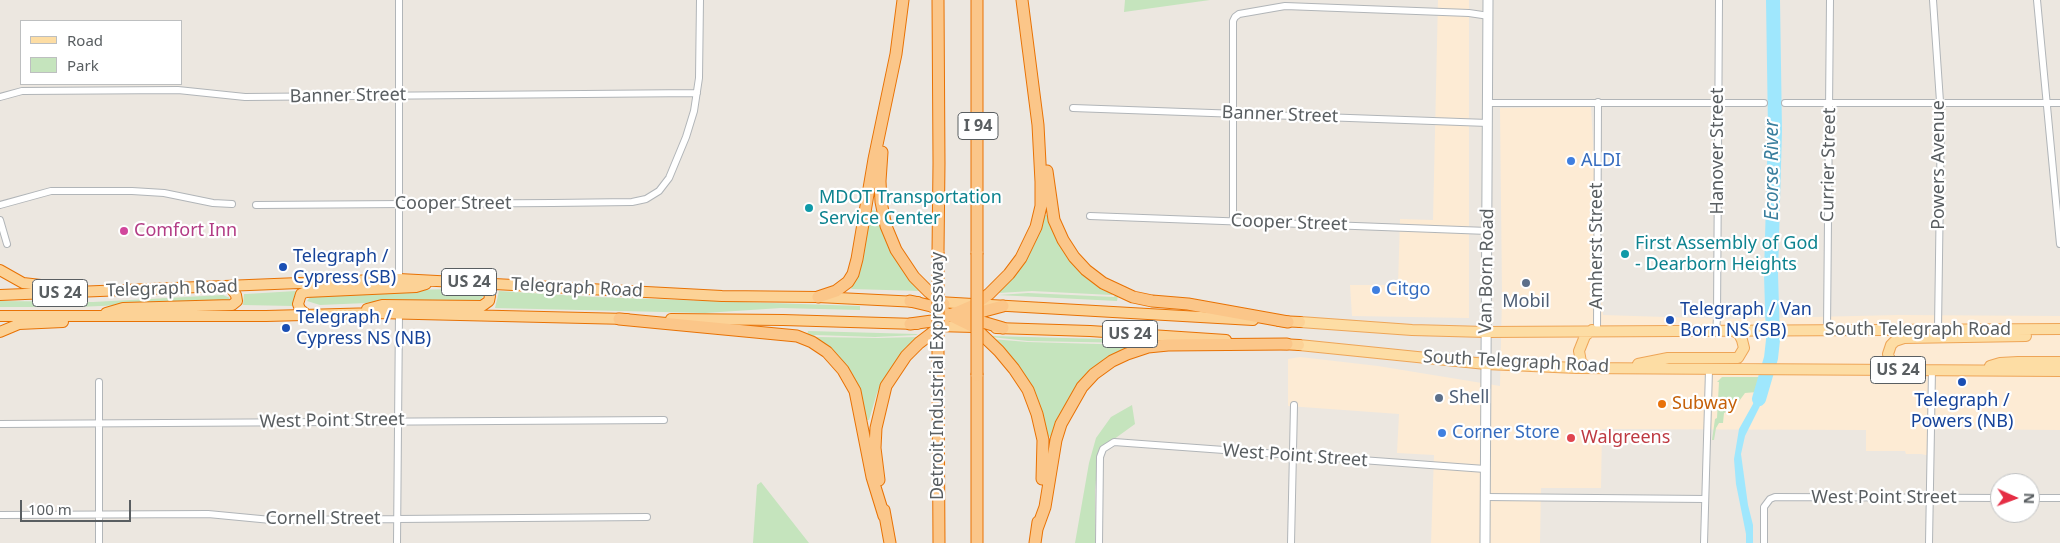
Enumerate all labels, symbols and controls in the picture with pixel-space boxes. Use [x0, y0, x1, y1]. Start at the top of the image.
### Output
legend [20, 20, 182, 85]
text: Road [67, 30, 103, 50]
text: Park [67, 55, 99, 75]
street label: Banner Street [290, 84, 406, 108]
street label: Hanover Street [1707, 88, 1729, 214]
street label: Powers Avenue [1928, 100, 1950, 230]
street label: Banner Street [1221, 102, 1339, 128]
street label: Currier Street [1817, 108, 1841, 222]
road number: I 94 [958, 112, 998, 140]
water label: Ecorse River [1762, 120, 1784, 220]
place label: ALDI [1581, 150, 1621, 172]
marker: ALDI [1565, 155, 1577, 167]
street label: Amherst Street [1586, 182, 1608, 310]
place label: MDOT Transportation Service Center [819, 187, 1002, 230]
street label: Cooper Street [395, 193, 511, 215]
marker: MDOT Transportation Service Center [803, 202, 815, 214]
street label: Van Born Road [1475, 208, 1499, 334]
street label: Cooper Street [1230, 210, 1348, 236]
place label: Comfort Inn [134, 220, 237, 242]
marker: Comfort Inn [118, 225, 130, 237]
place label: First Assembly of God - Dearborn Heights [1635, 233, 1818, 276]
place label: Telegraph / Cypress (SB) [293, 246, 396, 288]
marker: First Assembly of God - Dearborn Heights [1619, 248, 1631, 260]
street label: Detroit Industrial Expressway [927, 252, 949, 500]
marker: Telegraph / Cypress (SB) [277, 261, 289, 273]
road number: US 24 [442, 268, 496, 296]
street label: Telegraph Road [510, 274, 644, 302]
street label: Telegraph Road [106, 276, 238, 302]
marker: Mobil [1520, 277, 1532, 289]
place label: Citgo [1386, 279, 1430, 301]
road number: US 24 [32, 280, 88, 306]
marker: Citgo [1370, 284, 1382, 296]
place label: Mobil [1502, 291, 1550, 313]
place label: Telegraph / Van Born NS (SB) [1680, 299, 1812, 342]
place label: Telegraph / Cypress NS (NB) [296, 307, 431, 350]
marker: Telegraph / Van Born NS (SB) [1664, 314, 1676, 326]
street label: South Telegraph Road [1825, 319, 2011, 341]
road number: US 24 [1102, 320, 1158, 348]
marker: Telegraph / Cypress NS (NB) [280, 322, 292, 334]
street label: South Telegraph Road [1422, 346, 1610, 378]
road number: US 24 [1870, 356, 1926, 384]
marker: Telegraph / Powers (NB) [1956, 376, 1968, 388]
place label: Shell [1449, 387, 1489, 409]
place label: Telegraph / Powers (NB) [1911, 390, 2013, 432]
marker: Shell [1433, 392, 1445, 404]
place label: Subway [1672, 393, 1737, 415]
marker: Subway [1656, 398, 1668, 410]
street label: West Point Street [259, 409, 405, 433]
place label: Corner Store [1452, 422, 1560, 444]
marker: Corner Store [1436, 427, 1448, 439]
place label: Walgreens [1581, 427, 1670, 449]
marker: Walgreens [1565, 432, 1577, 444]
street label: West Point Street [1222, 440, 1368, 472]
north arrow [1990, 473, 2040, 523]
street label: West Point Street [1811, 487, 1957, 509]
scale bar [22, 490, 134, 522]
text: N [2020, 492, 2039, 505]
text: 100 m [28, 499, 72, 519]
street label: Cornell Street [265, 508, 381, 530]

